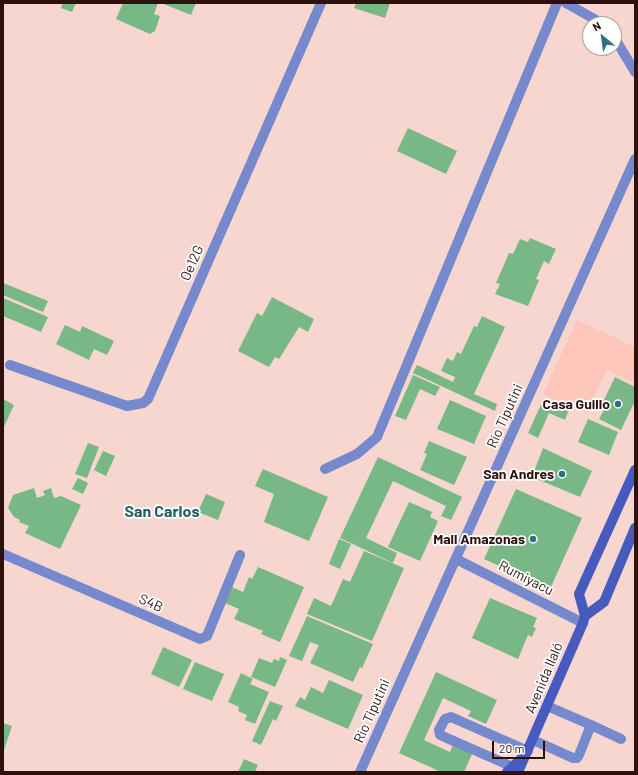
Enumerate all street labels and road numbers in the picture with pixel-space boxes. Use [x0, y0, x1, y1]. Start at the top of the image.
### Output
street label: Oe12G [177, 243, 207, 283]
street label: Río Tiputini [483, 381, 527, 451]
street label: Rumiyacu [496, 557, 556, 599]
street label: S4B [136, 590, 166, 616]
street label: Avenida Ilaló [522, 640, 566, 716]
street label: Río Tiputini [350, 676, 394, 746]

